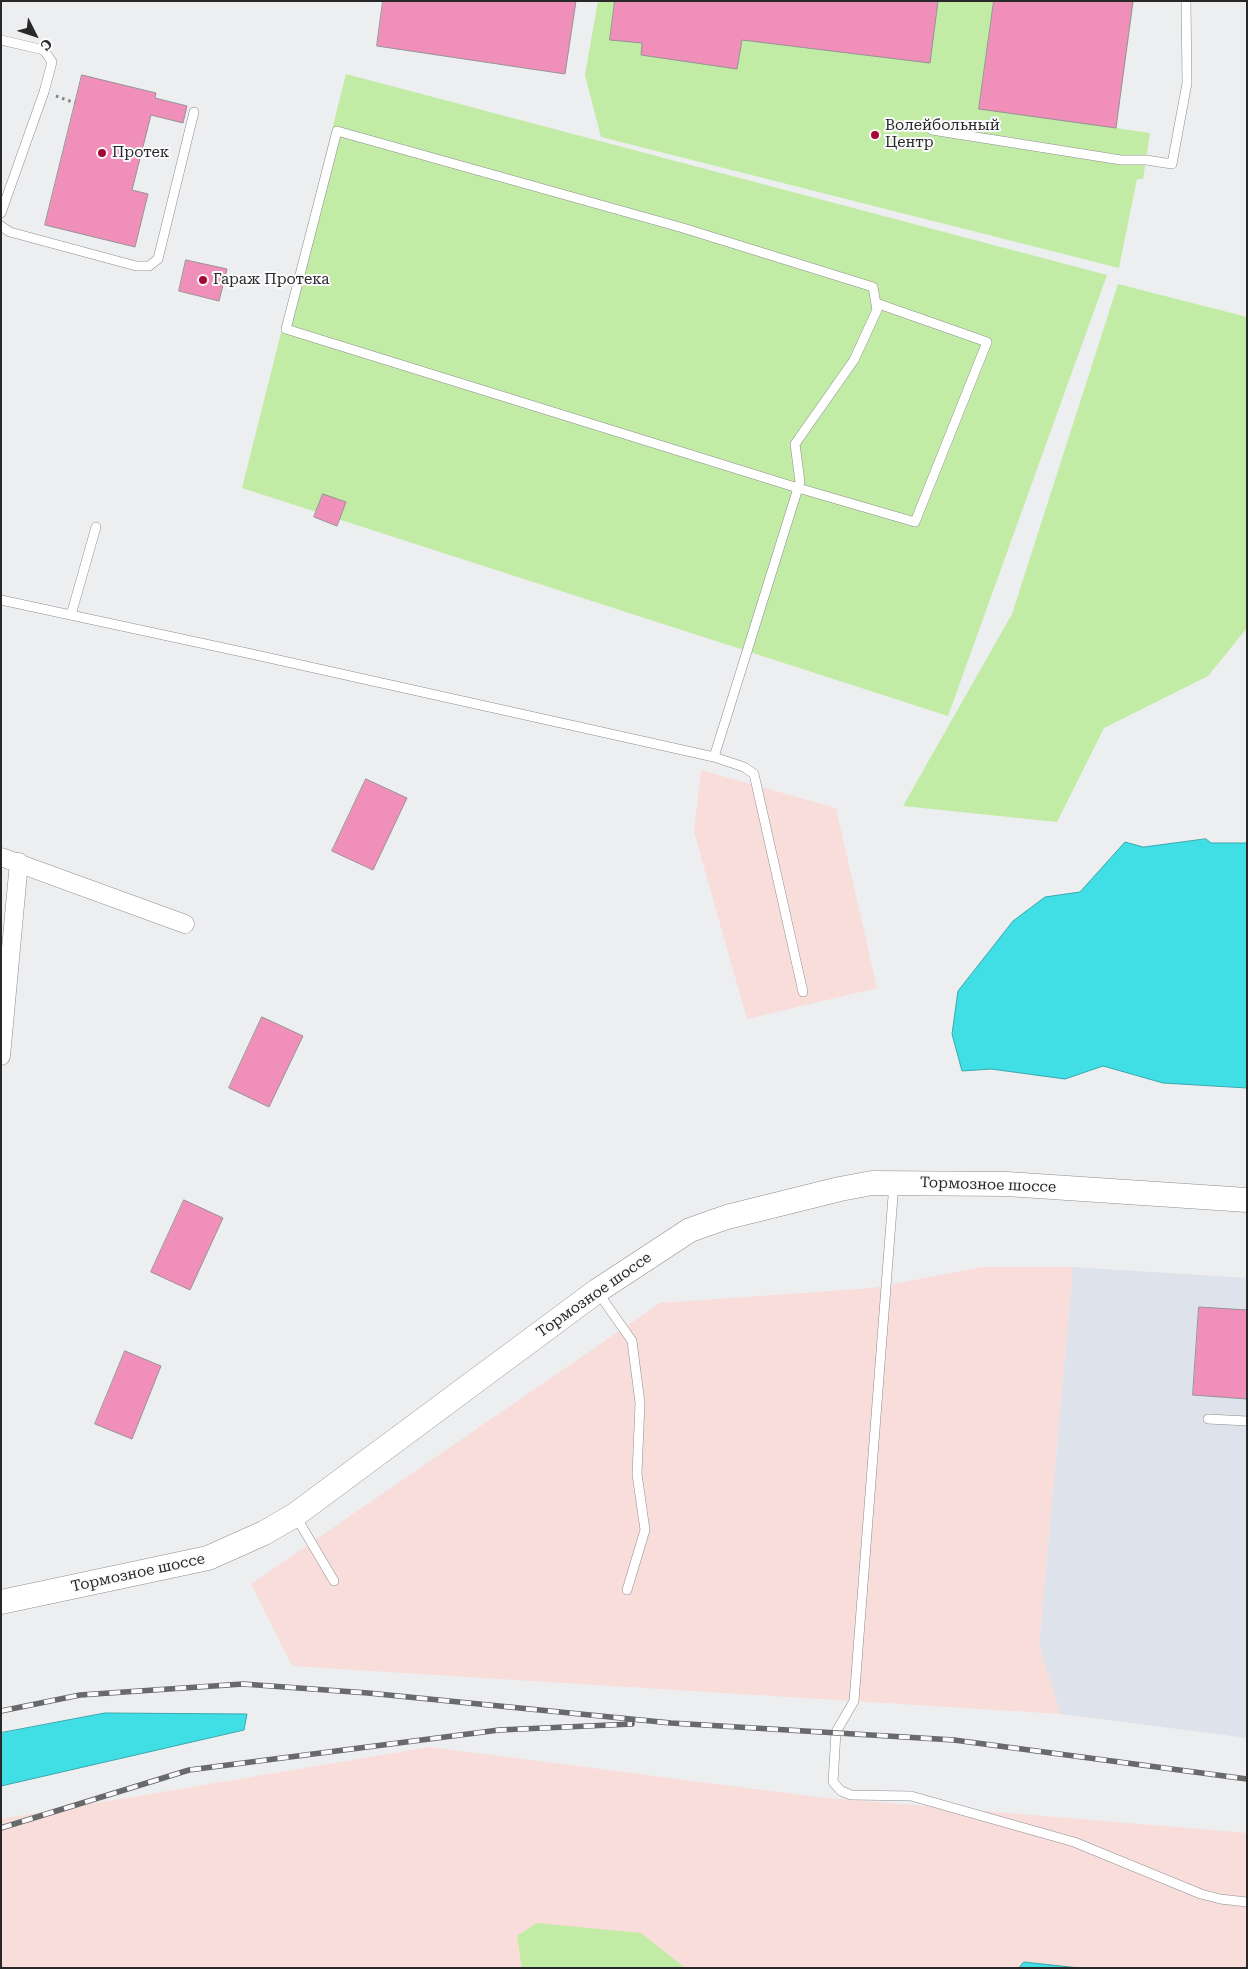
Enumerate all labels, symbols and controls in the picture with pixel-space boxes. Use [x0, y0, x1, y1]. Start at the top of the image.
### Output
north arrow [10, 10, 60, 60]
text: С [37, 36, 56, 54]
place label: Волейбольный Центр [885, 117, 1000, 152]
marker: Волейбольный Центр [869, 129, 881, 141]
place label: Протек [112, 144, 169, 162]
marker: Протек [96, 147, 108, 159]
place label: Гараж Протека [213, 271, 329, 289]
marker: Гараж Протека [197, 274, 209, 286]
street label: Тормозное шоссе [920, 1174, 1056, 1196]
street label: Тормозное шоссе [533, 1249, 655, 1341]
street label: Тормозное шоссе [70, 1550, 206, 1596]

